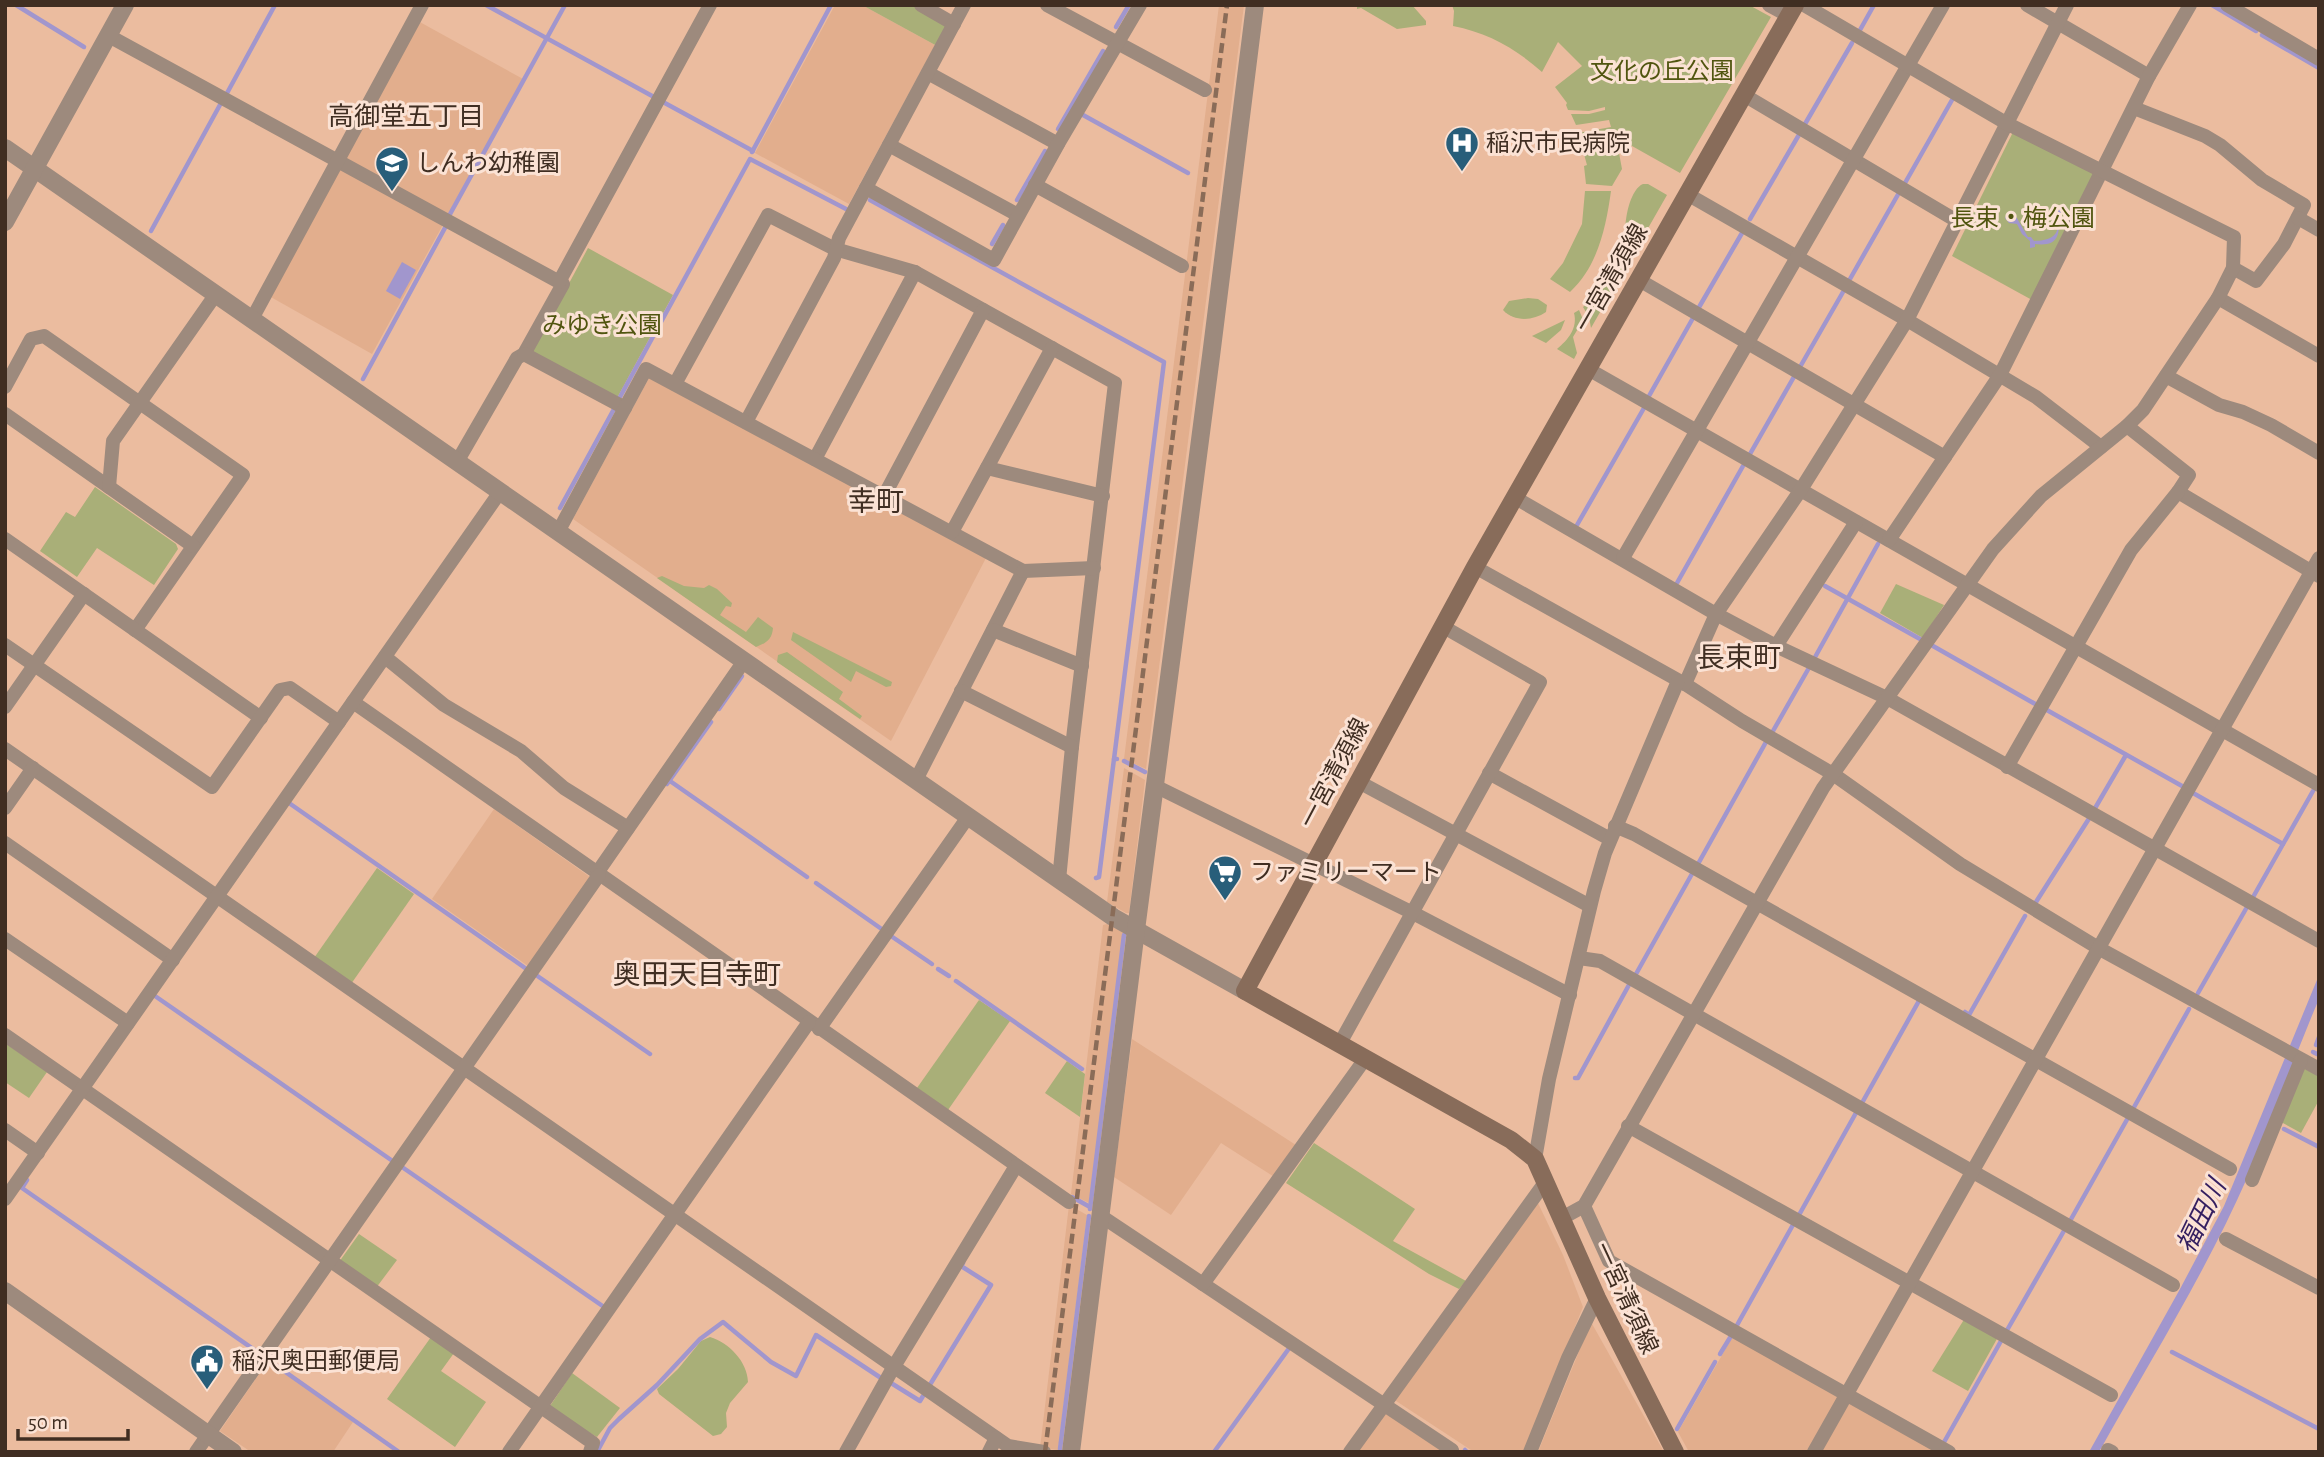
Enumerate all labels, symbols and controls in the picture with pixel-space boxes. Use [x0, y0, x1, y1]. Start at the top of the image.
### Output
park label: 文化の丘公園 [1590, 58, 1734, 84]
district label: 高御堂五丁目 [328, 103, 484, 130]
hospital icon: 稲沢市民病院 [1443, 124, 1481, 173]
place label: 稲沢市民病院 [1486, 130, 1630, 156]
school or university icon: しんわ幼稚園 [373, 144, 411, 193]
place label: しんわ幼稚園 [416, 150, 560, 176]
park label: 長束・梅公園 [1951, 205, 2095, 231]
street label: 一宮清須線 [1570, 220, 1652, 336]
park label: みゆき公園 [542, 313, 662, 338]
district label: 幸町 [848, 487, 904, 517]
district label: 長束町 [1697, 643, 1781, 673]
street label: 一宮清須線 [1294, 714, 1374, 832]
supermarket icon: ファミリーマート [1206, 853, 1244, 902]
place label: ファミリーマート [1250, 861, 1442, 885]
district label: 奥田天目寺町 [613, 960, 781, 990]
water label: 福田川 [2172, 1173, 2232, 1257]
street label: 一宮清須線 [1589, 1238, 1663, 1358]
public building icon: 稲沢奥田郵便局 [188, 1342, 226, 1391]
place label: 稲沢奥田郵便局 [232, 1348, 400, 1374]
scale bar [18, 1398, 128, 1442]
text: 50 m [28, 1412, 68, 1433]

